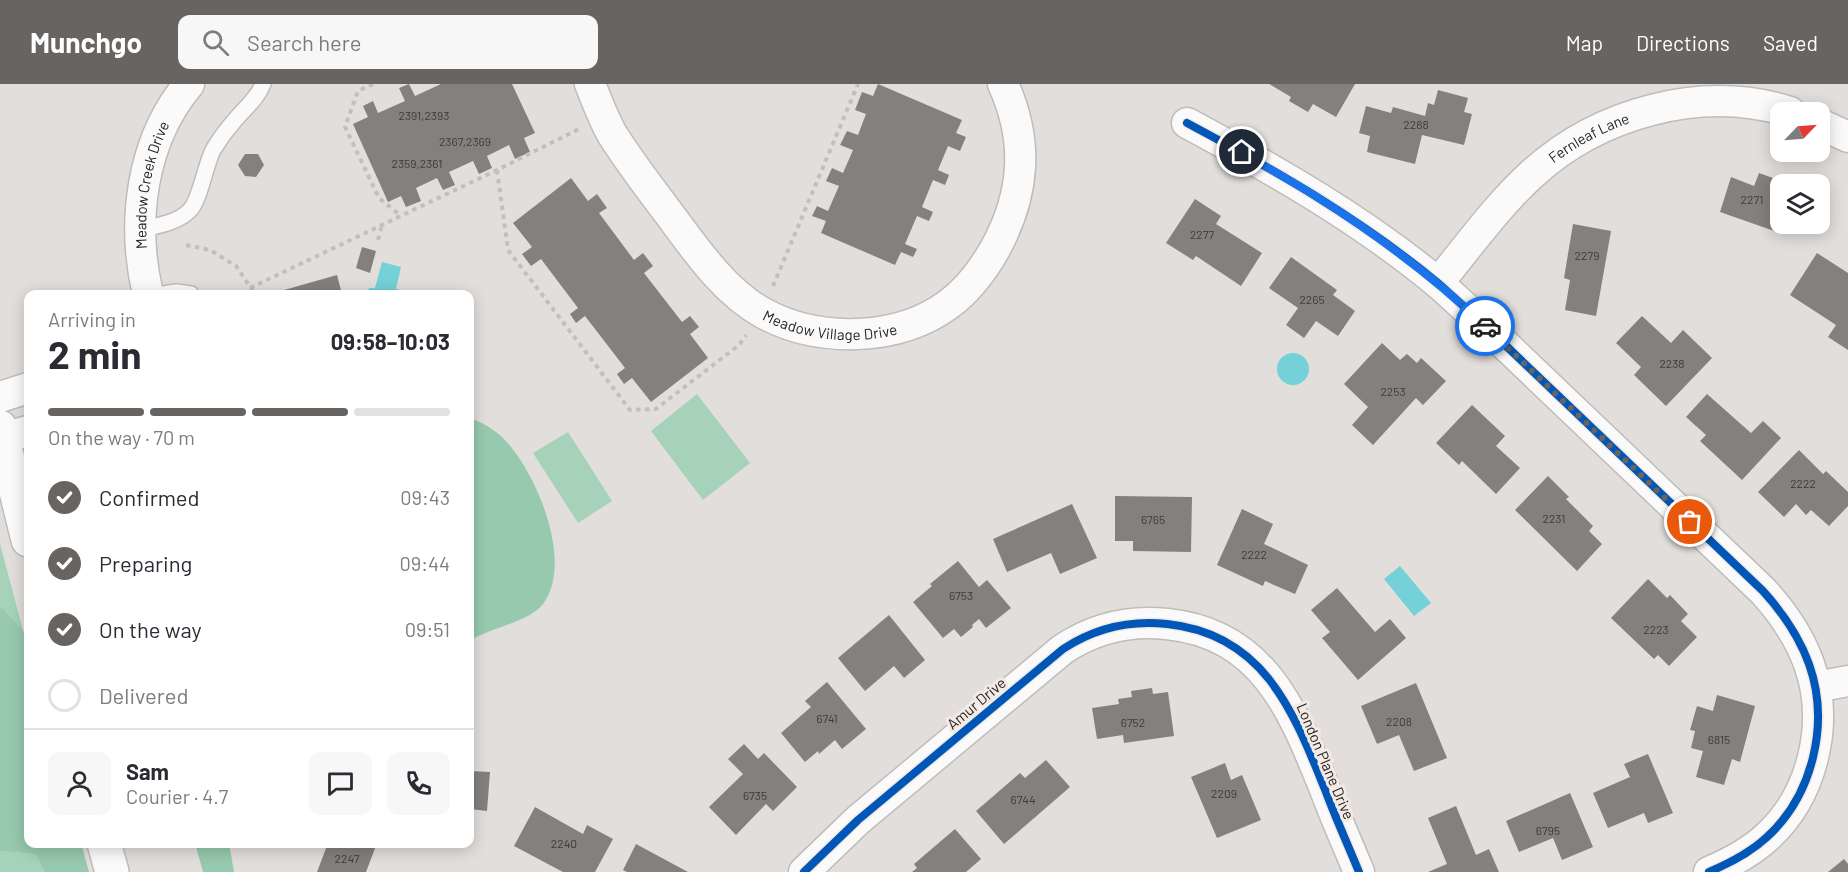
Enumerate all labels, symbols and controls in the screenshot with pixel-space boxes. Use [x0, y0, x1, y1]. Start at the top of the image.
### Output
search box [178, 15, 598, 69]
text: Munchgo [30, 25, 142, 59]
icon: search [199, 26, 232, 59]
text: Search here [247, 29, 361, 55]
text: Map [1566, 30, 1603, 55]
text: Directions [1636, 30, 1730, 55]
text: Saved [1763, 30, 1818, 55]
north arrow [1770, 102, 1830, 162]
map controls [1770, 102, 1830, 234]
house number: 2391,2393 [399, 108, 449, 122]
street label: Fernleaf Lane [1545, 109, 1631, 166]
house number: 2288 [1403, 117, 1429, 131]
street label: Meadow Creek Drive [131, 118, 172, 249]
pin [1216, 126, 1267, 177]
house number: 2367,2369 [439, 134, 491, 148]
icon: home [1225, 135, 1258, 168]
house number: 2359,2361 [392, 156, 442, 170]
button: layers [1770, 174, 1830, 234]
house number: 2271 [1741, 192, 1763, 206]
house number: 2277 [1190, 227, 1214, 241]
house number: 2279 [1575, 248, 1599, 262]
house number: 2265 [1299, 292, 1325, 306]
courier [1455, 296, 1515, 356]
street label: Meadow Village Drive [760, 306, 899, 343]
text: Arriving in [48, 307, 136, 331]
icon: car [1469, 310, 1502, 343]
text: 09:58–10:03 [331, 328, 450, 354]
text: 2 min [48, 330, 141, 377]
house number: 2238 [1659, 356, 1685, 370]
house number: 2253 [1380, 384, 1406, 398]
text: On the way · 70 m [48, 425, 195, 449]
house number: 2222 [1790, 476, 1816, 490]
icon: check [48, 481, 81, 514]
text: Confirmed [99, 484, 199, 510]
text: 09:43 [400, 485, 450, 509]
pin [1664, 496, 1715, 547]
icon: bag [1673, 505, 1706, 538]
house number: 2231 [1542, 511, 1566, 525]
house number: 6765 [1141, 512, 1165, 526]
icon: check [48, 547, 81, 580]
house number: 2222 [1241, 547, 1267, 561]
text: Preparing [99, 550, 192, 576]
text: 09:44 [399, 551, 450, 575]
house number: 6753 [949, 588, 973, 602]
icon: check [48, 613, 81, 646]
text: On the way [99, 616, 202, 642]
text: 09:51 [405, 617, 450, 641]
house number: 2223 [1643, 622, 1669, 636]
street label: Amur Drive [943, 673, 1009, 733]
text: Delivered [99, 682, 188, 708]
street label: London Plane Drive [1293, 700, 1359, 822]
house number: 6741 [816, 711, 838, 725]
house number: 2208 [1386, 714, 1412, 728]
house number: 6752 [1121, 715, 1145, 729]
house number: 6815 [1708, 732, 1730, 746]
button: person [48, 752, 111, 815]
button: chat [309, 752, 372, 815]
button: phone [387, 752, 450, 815]
text: Sam [126, 758, 169, 784]
text: Courier · 4.7 [126, 784, 228, 808]
house number: 2209 [1211, 786, 1237, 800]
house number: 6735 [743, 788, 767, 802]
house number: 6744 [1010, 792, 1036, 806]
house number: 6795 [1536, 823, 1560, 837]
house number: 2240 [551, 836, 577, 850]
house number: 2247 [335, 851, 360, 865]

